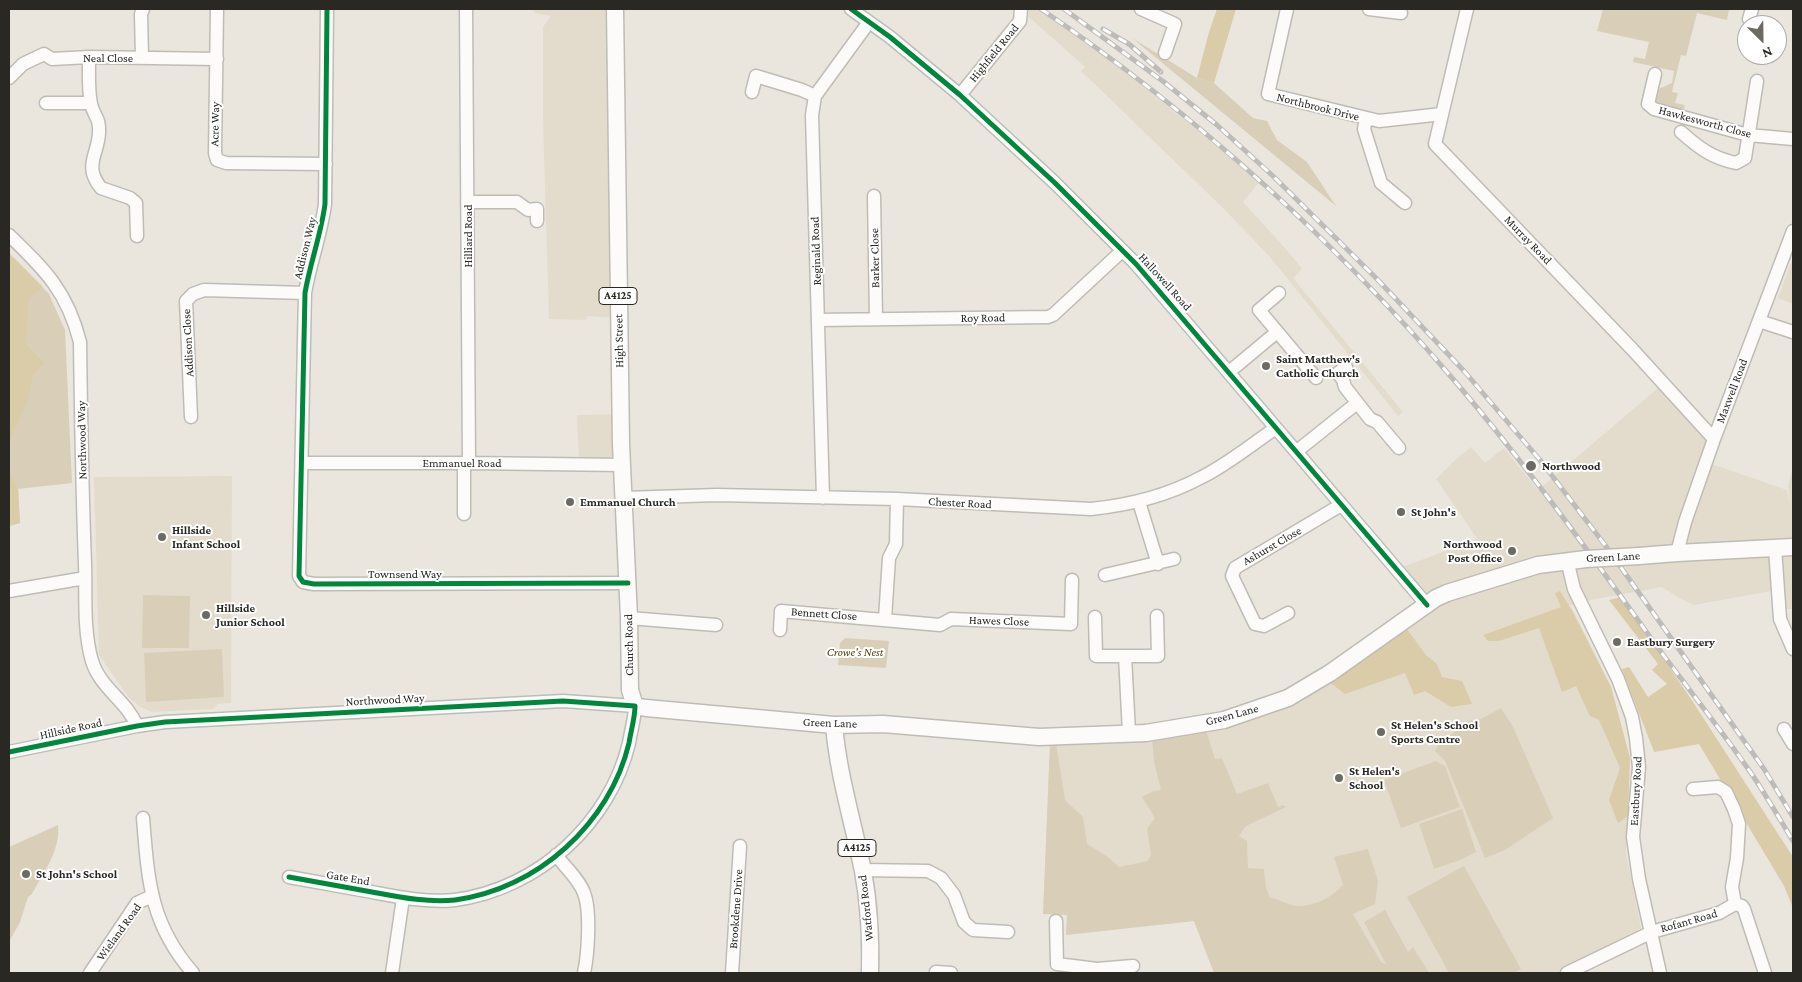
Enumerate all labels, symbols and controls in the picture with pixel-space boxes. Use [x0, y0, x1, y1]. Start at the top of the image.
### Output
north arrow [1737, 15, 1787, 65]
street label: Highfield Road [966, 21, 1022, 85]
text: N [1760, 44, 1775, 62]
street label: Neal Close [83, 51, 133, 65]
street label: Northbrook Drive [1275, 90, 1361, 124]
street label: Acre Way [207, 101, 223, 147]
street label: Hawkesworth Close [1657, 103, 1753, 141]
street label: Hilliard Road [461, 205, 475, 267]
street label: Murray Road [1501, 213, 1555, 267]
street label: Addison Way [290, 215, 320, 281]
street label: Reginald Road [808, 216, 824, 286]
street label: Barker Close [867, 228, 883, 288]
street label: Hallowell Road [1135, 250, 1195, 314]
road number: A4125 [599, 288, 637, 304]
street label: Addison Close [179, 309, 197, 377]
street label: Roy Road [961, 310, 1005, 326]
street label: High Street [611, 314, 627, 368]
place label: Saint Matthew's Catholic Church [1276, 352, 1360, 380]
street label: Maxwell Road [1713, 357, 1751, 425]
marker: Saint Matthew's Catholic Church [1260, 360, 1272, 372]
street label: Northwood Way [74, 400, 90, 480]
street label: Emmanuel Road [422, 456, 502, 470]
marker: Northwood [1524, 459, 1538, 473]
place label: Northwood [1542, 459, 1601, 473]
street label: Chester Road [928, 494, 992, 512]
place label: Emmanuel Church [580, 495, 676, 509]
marker: Emmanuel Church [564, 496, 576, 508]
place label: St John's [1411, 505, 1456, 519]
marker: St John's [1395, 506, 1407, 518]
place label: Hillside Infant School [172, 523, 240, 551]
street label: Ashurst Close [1240, 523, 1304, 569]
marker: Hillside Infant School [156, 531, 168, 543]
place label: Northwood Post Office [1443, 537, 1502, 565]
marker: Northwood Post Office [1506, 545, 1518, 557]
street label: Green Lane [1586, 548, 1640, 566]
street label: Townsend Way [368, 567, 442, 581]
place label: Hillside Junior School [216, 601, 285, 629]
street label: Bennett Close [790, 605, 858, 623]
marker: Hillside Junior School [200, 609, 212, 621]
street label: Hawes Close [969, 613, 1029, 629]
street label: Church Road [621, 614, 637, 676]
place label: Eastbury Surgery [1627, 635, 1715, 649]
marker: Eastbury Surgery [1611, 636, 1623, 648]
park label: Crowe's Nest [827, 645, 883, 659]
street label: Northwood Way [345, 691, 425, 709]
street label: Green Lane [1204, 701, 1260, 729]
street label: Hillside Road [39, 715, 103, 743]
street label: Green Lane [803, 715, 857, 731]
place label: St Helen's School Sports Centre [1391, 718, 1478, 746]
marker: St Helen's School Sports Centre [1375, 726, 1387, 738]
street label: Eastbury Road [1627, 756, 1645, 826]
place label: St Helen's School [1349, 764, 1400, 792]
marker: St Helen's School [1333, 772, 1345, 784]
road number: A4125 [838, 840, 876, 856]
place label: St John's School [36, 867, 117, 881]
street label: Gate End [325, 867, 371, 889]
marker: St John's School [20, 868, 32, 880]
street label: Brookdene Drive [726, 869, 746, 949]
street label: Watford Road [855, 874, 877, 942]
street label: Wieland Road [93, 901, 145, 963]
street label: Rofant Road [1659, 906, 1719, 936]

